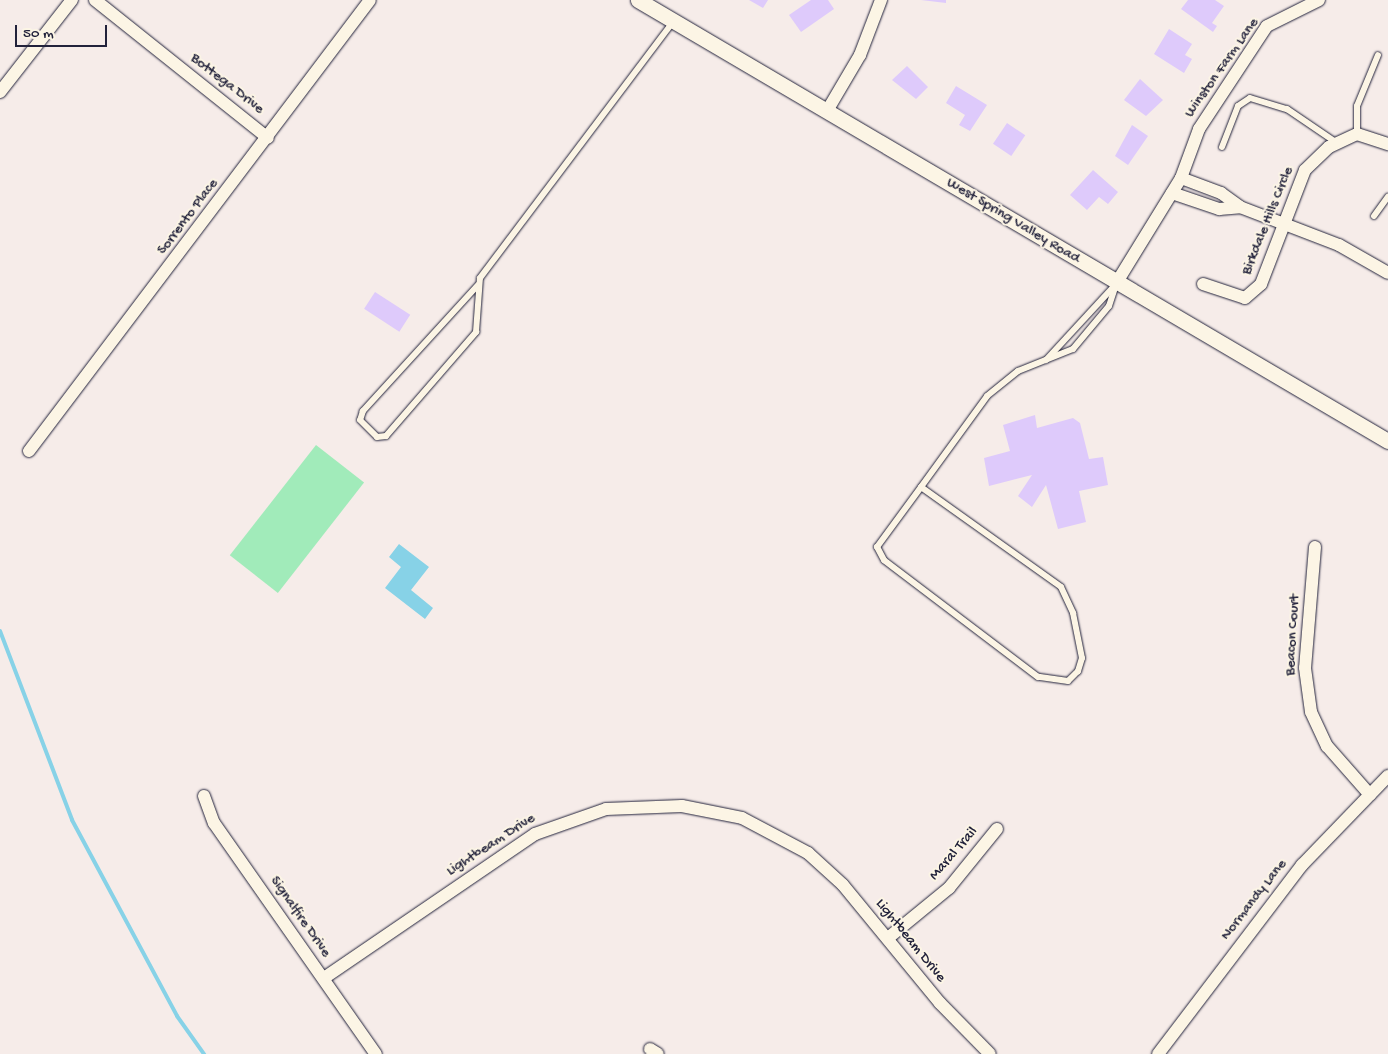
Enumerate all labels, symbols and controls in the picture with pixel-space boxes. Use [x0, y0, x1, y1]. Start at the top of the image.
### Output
scale bar [18, 15, 110, 47]
street label: Winston Farm Lane [1181, 15, 1263, 121]
text: 50 m [23, 25, 54, 43]
street label: Bottega Drive [187, 50, 267, 118]
street label: Birkdale Hills Circle [1238, 164, 1298, 278]
street label: West Spring Valley Road [943, 174, 1083, 268]
street label: Sorrento Place [154, 175, 222, 259]
street label: Beacon Court [1282, 594, 1304, 676]
street label: Lightbeam Drive [443, 810, 539, 880]
street label: Maral Trail [926, 823, 982, 885]
street label: Normandy Lane [1217, 856, 1291, 944]
street label: Signalfire Drive [265, 873, 335, 961]
street label: Lightbeam Drive [871, 896, 949, 986]

